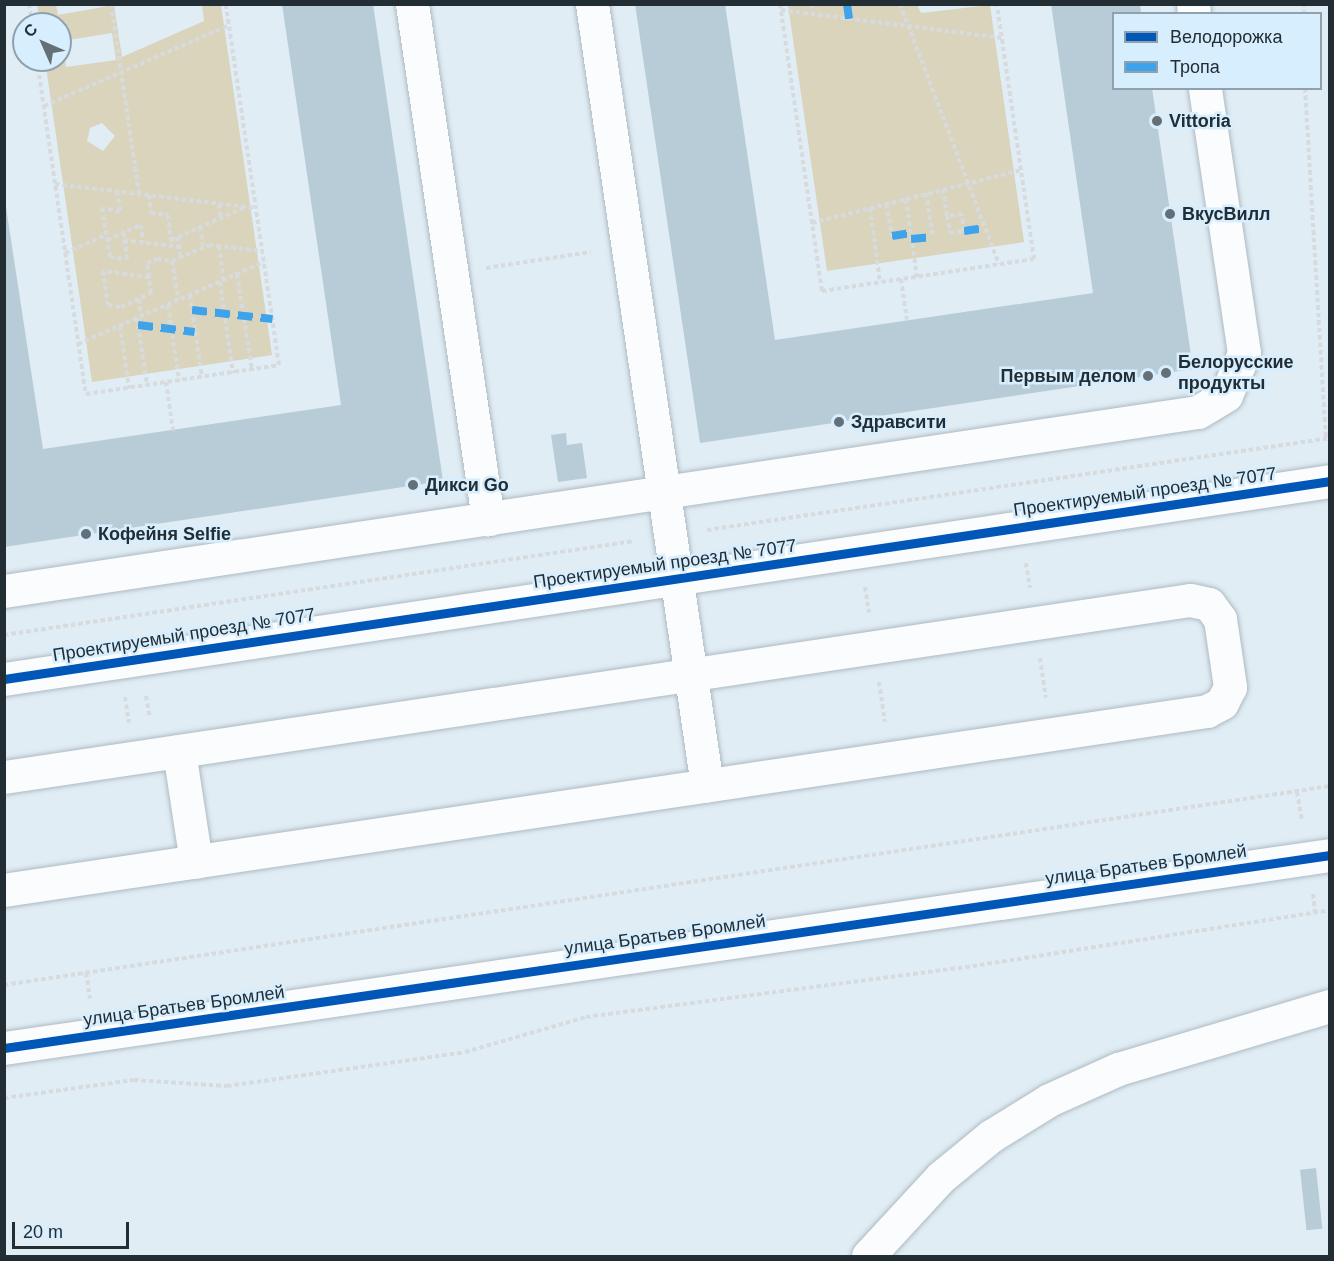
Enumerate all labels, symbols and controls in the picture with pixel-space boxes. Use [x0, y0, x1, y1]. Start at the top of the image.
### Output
north arrow [12, 12, 72, 72]
legend [1112, 12, 1322, 90]
text: С [20, 20, 40, 40]
text: Велодорожка [1170, 27, 1282, 47]
text: Тропа [1170, 57, 1220, 77]
place label: Vittoria [1169, 110, 1231, 132]
marker: Vittoria [1150, 114, 1164, 128]
place label: ВкусВилл [1182, 203, 1271, 225]
marker: ВкусВилл [1163, 207, 1177, 221]
place label: Белорусские продукты [1178, 352, 1294, 394]
place label: Первым делом [1001, 365, 1136, 387]
marker: Белорусские продукты [1159, 366, 1173, 380]
marker: Первым делом [1141, 369, 1155, 383]
place label: Здравсити [851, 411, 946, 433]
marker: Здравсити [832, 415, 846, 429]
street label: Проектируемый проезд № 7077 [1012, 463, 1278, 521]
place label: Дикси Go [425, 474, 509, 496]
marker: Дикси Go [406, 478, 420, 492]
place label: Кофейня Selfie [98, 523, 231, 545]
marker: Кофейня Selfie [79, 527, 93, 541]
street label: Проектируемый проезд № 7077 [532, 535, 798, 593]
street label: Проектируемый проезд № 7077 [51, 604, 317, 666]
street label: улица Братьев Бромлей [1044, 840, 1248, 890]
street label: улица Братьев Бромлей [563, 910, 767, 960]
street label: улица Братьев Бромлей [82, 981, 286, 1031]
scale bar [15, 1210, 132, 1248]
text: 20 m [23, 1222, 63, 1242]

